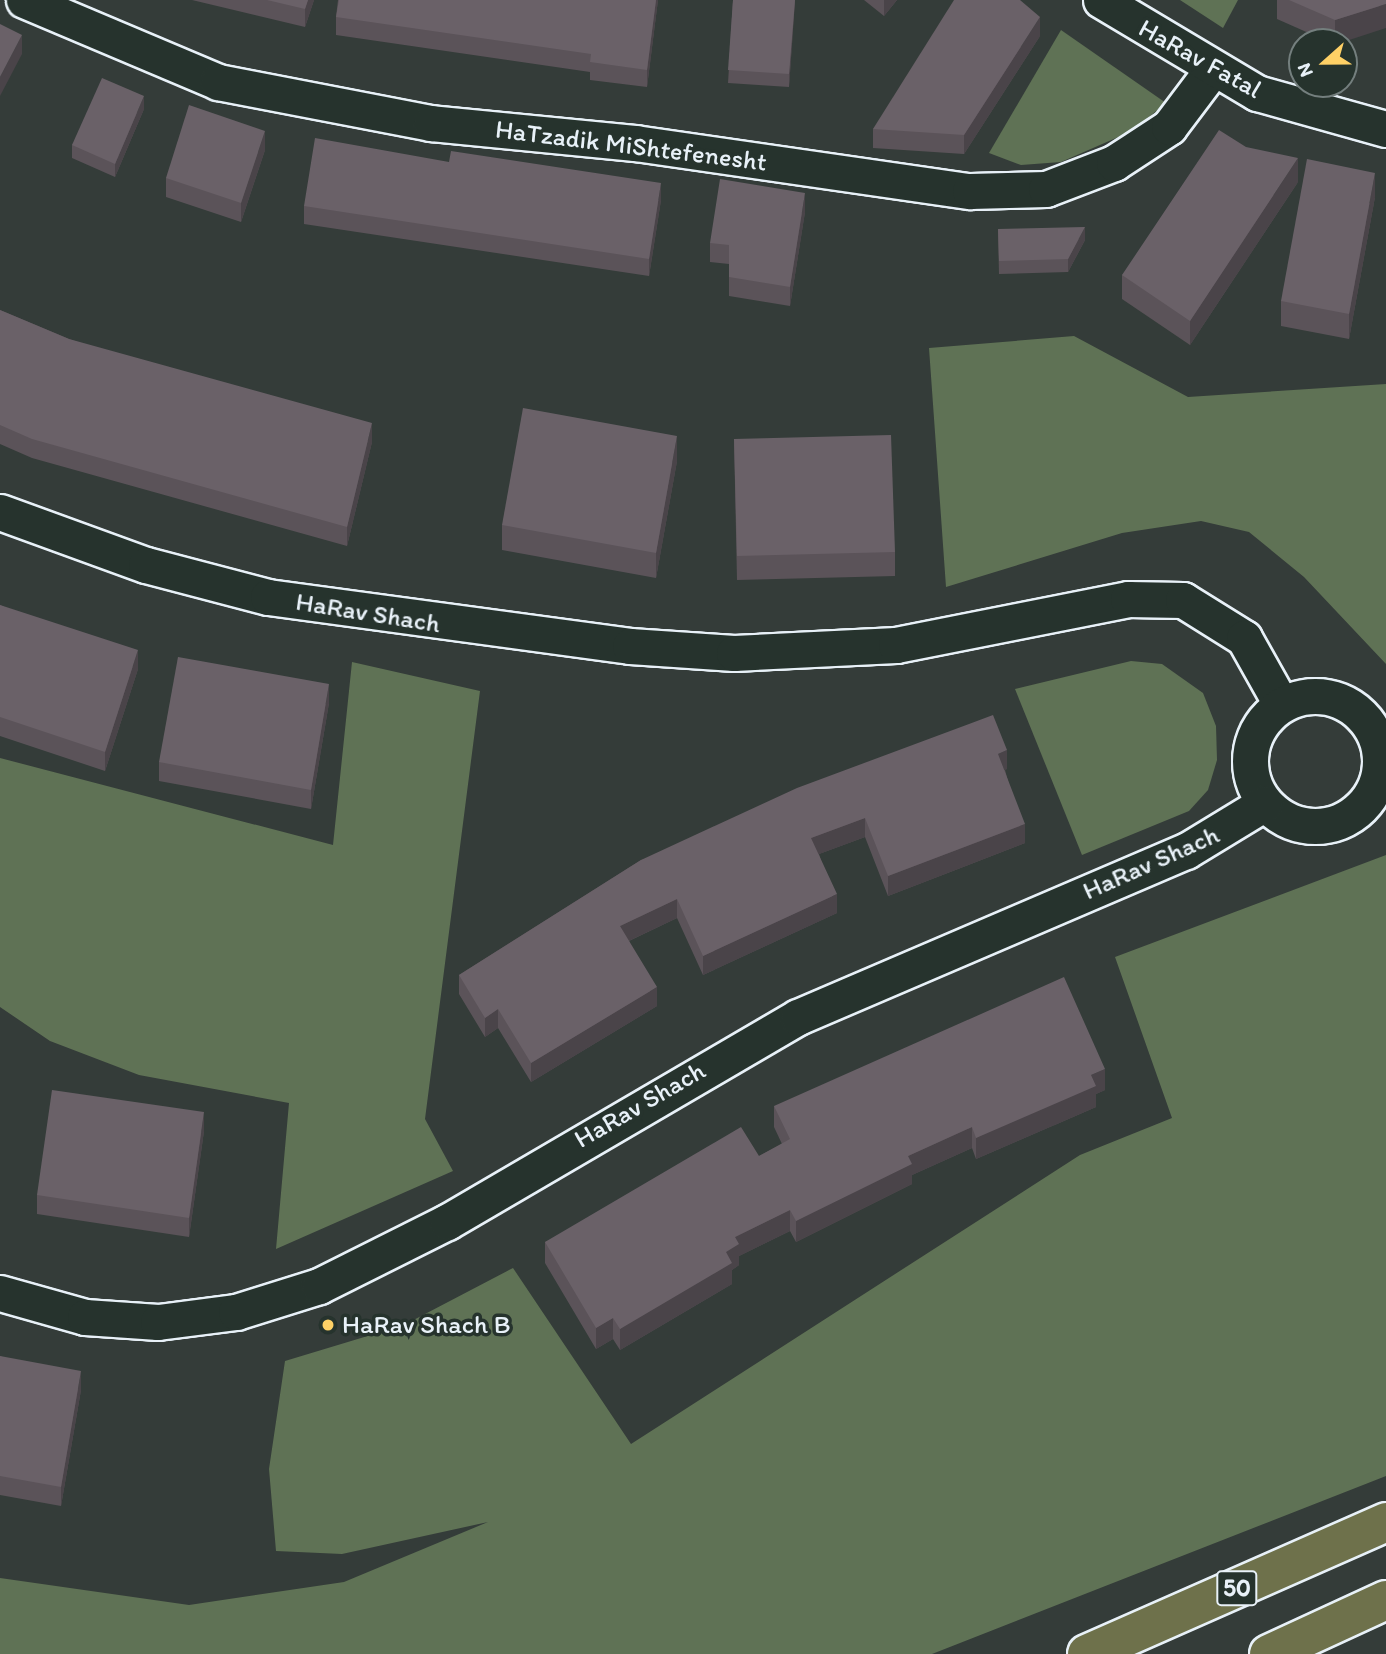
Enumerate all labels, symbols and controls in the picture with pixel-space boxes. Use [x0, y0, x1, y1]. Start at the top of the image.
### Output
street label: HaRav Fatal [1134, 13, 1266, 105]
north arrow [1288, 28, 1358, 98]
text: N [1292, 60, 1318, 80]
street label: HaTzadik MiShtefenesht [494, 114, 768, 178]
street label: HaRav Shach [293, 586, 443, 640]
street label: HaRav Shach [1078, 819, 1224, 907]
street label: HaRav Shach [569, 1055, 711, 1155]
place label: HaRav Shach B [342, 1309, 511, 1341]
marker: HaRav Shach B [320, 1317, 336, 1333]
road number: 50 [1216, 1568, 1258, 1608]

